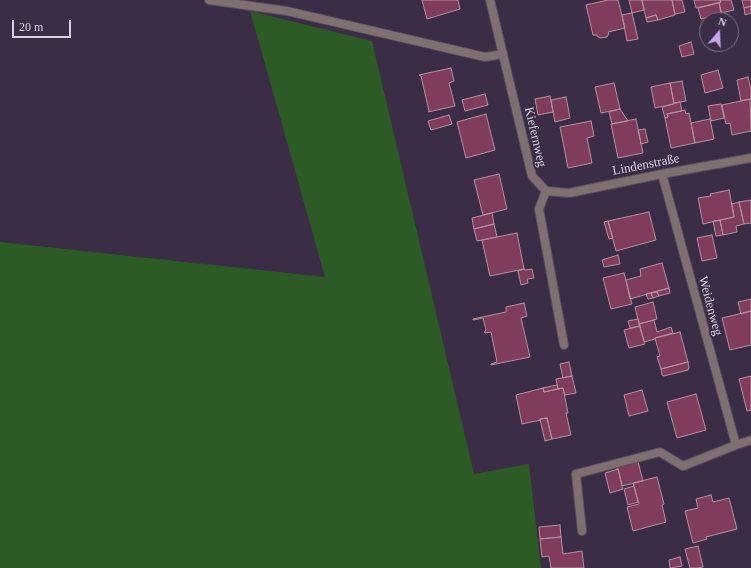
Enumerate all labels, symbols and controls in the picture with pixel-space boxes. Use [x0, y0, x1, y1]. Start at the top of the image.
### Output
scale bar [14, 12, 73, 38]
north arrow [699, 12, 739, 52]
text: N [717, 15, 728, 29]
text: 20 m [19, 20, 43, 34]
street label: Kiefernweg [520, 105, 550, 169]
street label: Lindenstraße [611, 151, 681, 179]
street label: Weidenweg [695, 275, 725, 337]

